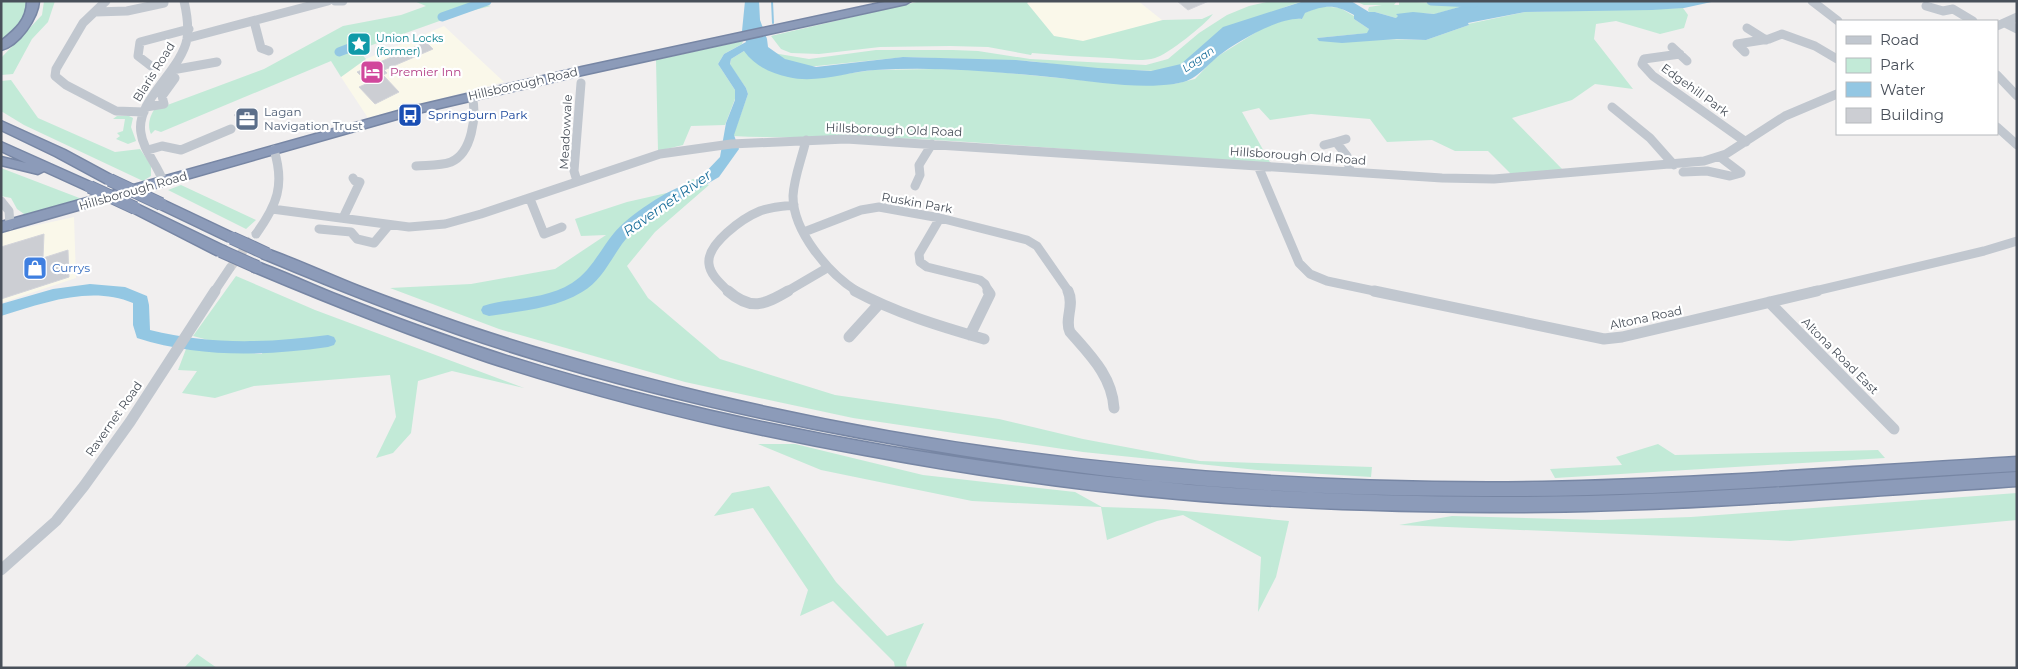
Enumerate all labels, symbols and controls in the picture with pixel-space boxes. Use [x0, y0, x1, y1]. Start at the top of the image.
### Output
legend [1836, 20, 1998, 135]
text: Road [1880, 30, 1919, 49]
place icon: Union Locks (former) [346, 31, 372, 57]
place label: Union Locks (former) [376, 31, 444, 58]
street label: Blaris Road [129, 39, 178, 104]
water label: Lagan [1179, 43, 1217, 75]
text: Park [1880, 55, 1914, 74]
hotel icon: Premier Inn [359, 59, 385, 85]
street label: Edgehill Park [1659, 60, 1733, 120]
place label: Premier Inn [390, 64, 461, 79]
street label: Hillsborough Road [467, 64, 579, 103]
text: Water [1880, 80, 1926, 99]
street label: Meadowvale [556, 94, 575, 170]
bus stop icon: Springburn Park [397, 102, 423, 128]
place label: Lagan Navigation Trust [264, 104, 363, 133]
text: Building [1880, 105, 1944, 124]
office icon: Lagan Navigation Trust [234, 106, 260, 132]
place label: Springburn Park [428, 107, 528, 122]
street label: Hillsborough Old Road [825, 120, 963, 139]
street label: Hillsborough Old Road [1229, 143, 1367, 168]
water label: Ravernet River [619, 166, 715, 240]
street label: Hillsborough Road [77, 168, 189, 213]
street label: Ruskin Park [880, 189, 954, 216]
shop icon: Currys [22, 255, 48, 281]
place label: Currys [52, 260, 90, 275]
street label: Altona Road [1608, 303, 1683, 333]
street label: Altona Road East [1799, 314, 1882, 397]
street label: Ravernet Road [82, 378, 145, 459]

